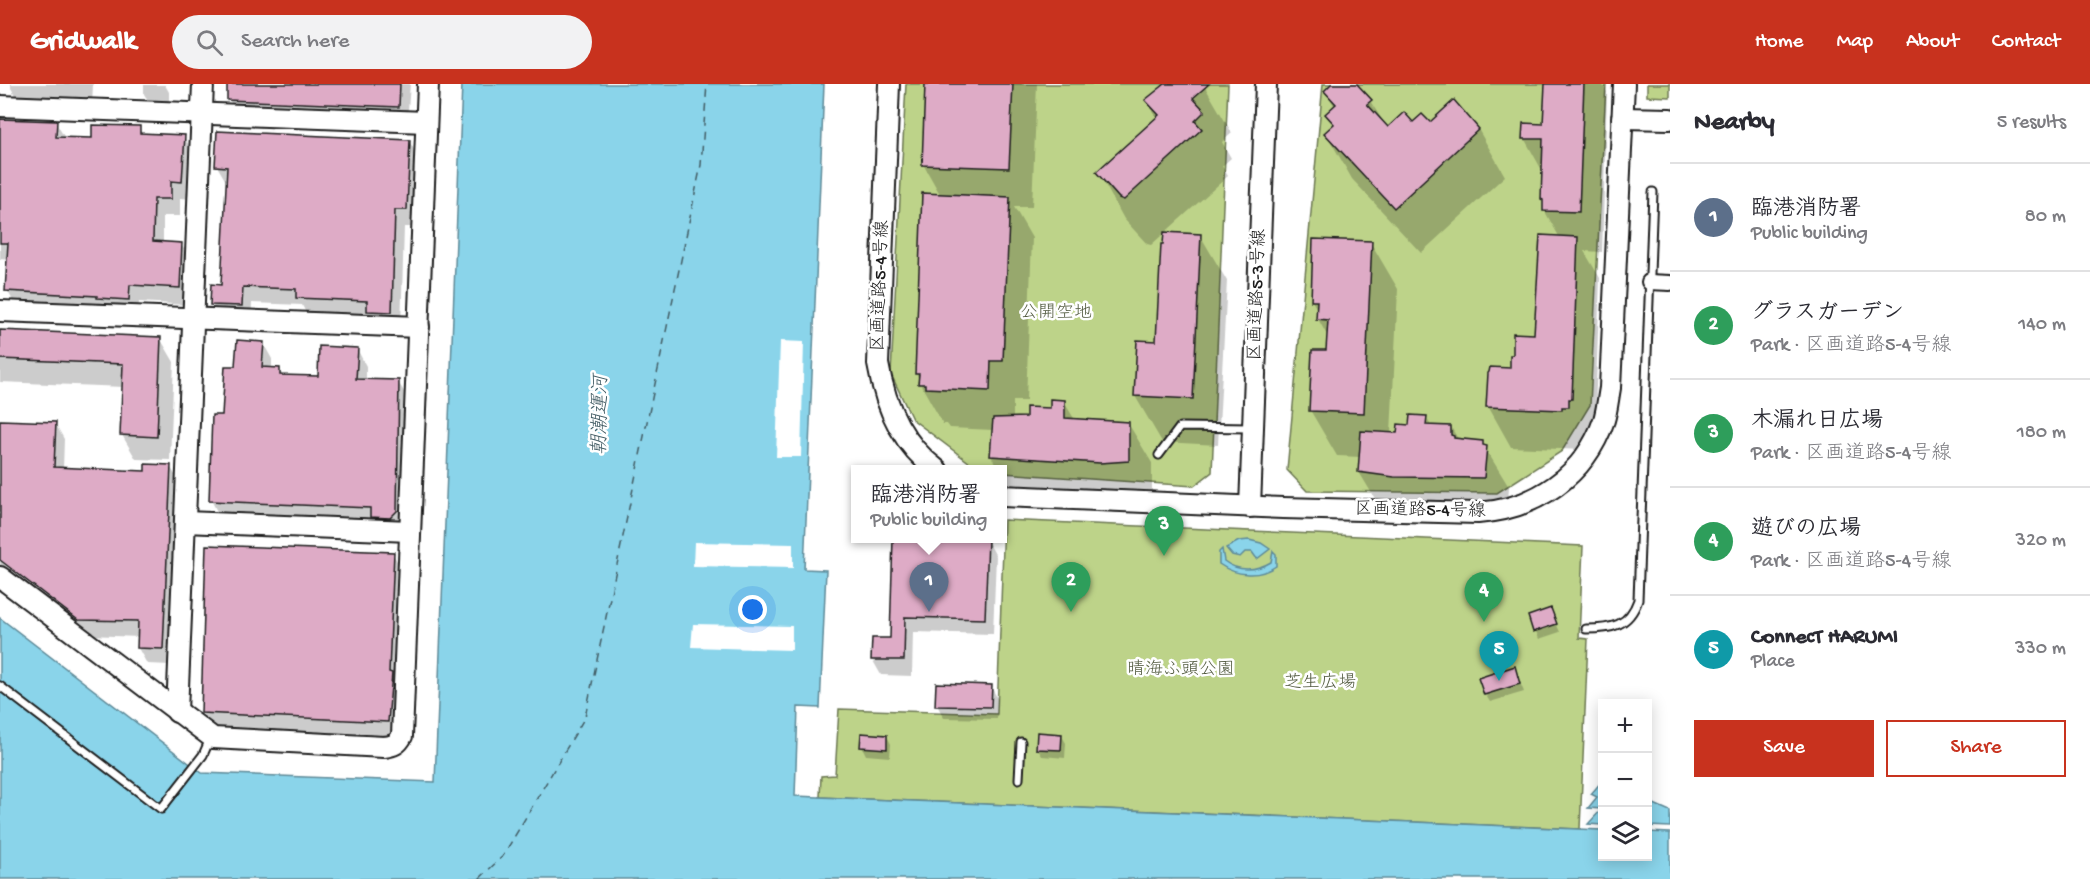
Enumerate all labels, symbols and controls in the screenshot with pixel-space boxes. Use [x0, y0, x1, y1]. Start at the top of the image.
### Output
search box [172, 15, 592, 69]
text: Gridwalk [30, 26, 136, 59]
icon: search [193, 26, 226, 59]
text: Search here [241, 29, 349, 55]
text: Home [1755, 30, 1803, 55]
text: Map [1836, 30, 1873, 55]
text: About [1906, 30, 1959, 55]
text: Contact [1992, 30, 2060, 55]
text: Nearby [1694, 108, 1775, 139]
text: 5 results [1997, 112, 2066, 135]
text: 臨港消防署 [1751, 197, 1861, 223]
text: 1 [1709, 206, 1718, 229]
text: 80 m [2025, 206, 2066, 229]
street label: 区画道路5-4号線 [867, 220, 894, 352]
text: Public building [1751, 223, 1868, 246]
street label: 区画道路5-3号線 [1244, 228, 1271, 362]
text: グラスガーデン [1751, 301, 1904, 327]
park label: 公開空地 [1020, 302, 1092, 324]
text: 2 [1709, 314, 1718, 337]
text: 140 m [2018, 314, 2066, 337]
text: Park · 区画道路5-4号線 [1751, 335, 1951, 358]
water label: 朝潮運河 [589, 372, 614, 455]
text: 木漏れ日広場 [1751, 409, 1883, 435]
text: 3 [1708, 422, 1719, 445]
text: 180 m [2017, 422, 2066, 445]
text: Park · 区画道路5-4号線 [1751, 443, 1951, 466]
popup [851, 465, 1007, 543]
text: 臨港消防署 [871, 484, 981, 510]
street label: 区画道路5-4号線 [1354, 498, 1486, 523]
pin: 3 [1144, 506, 1184, 556]
text: Public building [871, 510, 987, 533]
text: 遊びの広場 [1751, 517, 1861, 543]
text: 4 [1709, 530, 1718, 553]
text: 320 m [2016, 530, 2066, 553]
text: Park · 区画道路5-4号線 [1751, 551, 1951, 574]
pin: 1 [910, 562, 948, 612]
pin: 2 [1052, 562, 1090, 612]
pin: 4 [1464, 572, 1504, 622]
your location [738, 595, 767, 624]
text: ConnecT HARUMI [1751, 625, 1898, 651]
pin: 5 [1480, 632, 1518, 681]
text: 5 [1708, 638, 1719, 661]
text: 330 m [2015, 638, 2066, 661]
text: Place [1751, 651, 1795, 674]
park label: 晴海ふ頭公園 [1127, 659, 1235, 681]
park label: 芝生広場 [1284, 672, 1356, 694]
map controls [1598, 699, 1652, 861]
button: + [1598, 699, 1652, 753]
button: Save [1694, 720, 1874, 777]
button: Share [1886, 720, 2066, 777]
button: − [1598, 753, 1652, 807]
button: layers [1598, 807, 1652, 861]

